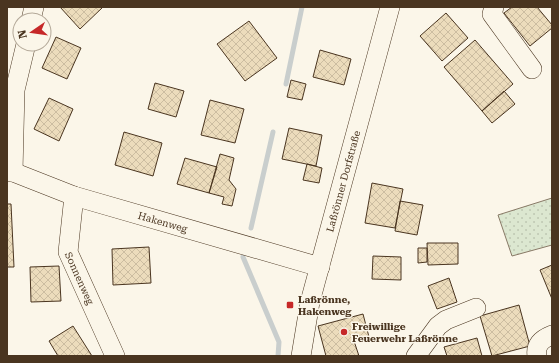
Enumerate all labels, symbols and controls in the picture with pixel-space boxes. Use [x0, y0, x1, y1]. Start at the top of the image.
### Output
north arrow [12, 12, 52, 52]
text: N [15, 28, 30, 40]
street label: Laßrönner Dorfstraße [324, 129, 362, 233]
street label: Hakenweg [137, 210, 189, 235]
street label: Sonnenweg [63, 250, 96, 307]
place label: Laßrönne, Hakenweg [298, 294, 352, 317]
marker: Laßrönne, Hakenweg [285, 300, 295, 310]
place label: Freiwillige Feuerwehr Laßrönne [352, 321, 458, 344]
marker: Freiwillige Feuerwehr Laßrönne [339, 327, 349, 337]

